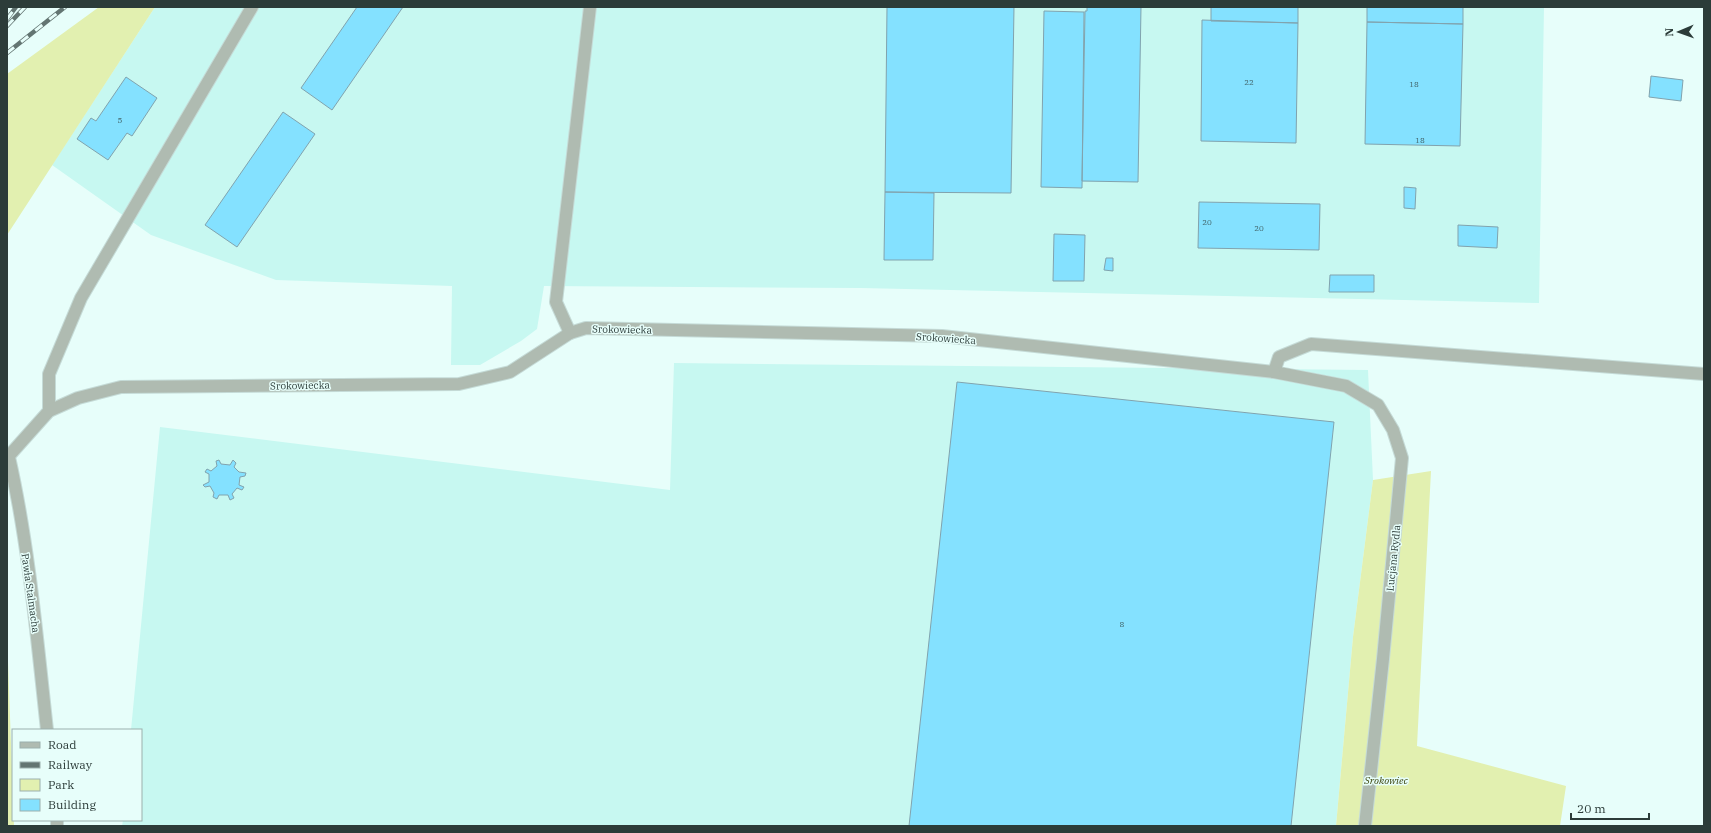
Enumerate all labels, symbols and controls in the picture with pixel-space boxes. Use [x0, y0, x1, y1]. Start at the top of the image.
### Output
north arrow [1659, 12, 1699, 52]
text: N [1662, 27, 1676, 37]
house number: 22 [1244, 77, 1254, 87]
house number: 18 [1409, 79, 1419, 89]
house number: 5 [118, 115, 123, 125]
house number: 18 [1415, 135, 1425, 145]
house number: 20 [1202, 217, 1212, 227]
house number: 20 [1254, 223, 1264, 233]
street label: Srokowiecka [592, 322, 653, 337]
street label: Srokowiecka [916, 330, 977, 347]
street label: Srokowiecka [270, 378, 331, 393]
street label: Lucjana Rydla [1384, 524, 1403, 592]
street label: Pawła Stalmacha [19, 553, 43, 634]
house number: 8 [1120, 619, 1125, 629]
legend [12, 729, 142, 821]
text: Road [48, 737, 77, 752]
text: Railway [48, 757, 93, 772]
park label: Srokowiec [1363, 774, 1409, 787]
text: Park [48, 777, 74, 792]
scale bar [1571, 795, 1649, 821]
text: Building [48, 797, 96, 812]
text: 20 m [1577, 801, 1606, 816]

